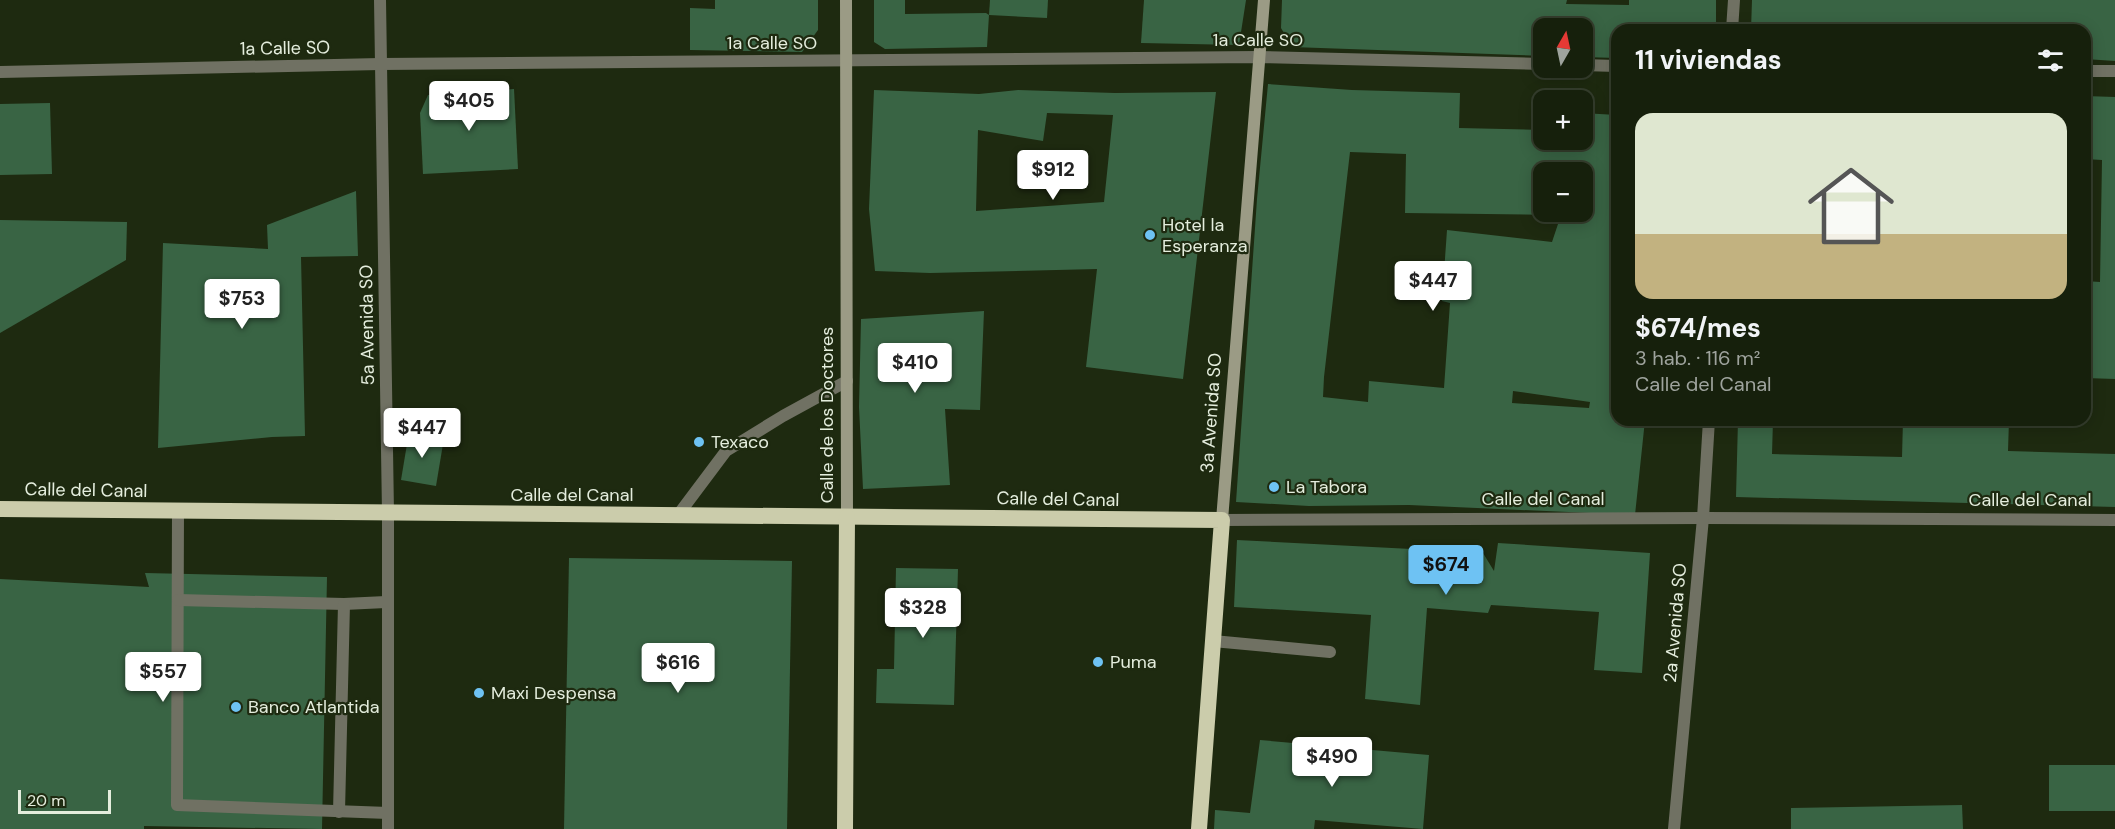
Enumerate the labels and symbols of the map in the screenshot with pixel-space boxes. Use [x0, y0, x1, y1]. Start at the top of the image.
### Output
north arrow [1533, 18, 1593, 78]
street label: 1a Calle SO [1213, 28, 1303, 52]
street label: 1a Calle SO [727, 31, 817, 55]
street label: 1a Calle SO [240, 35, 330, 61]
pin: $405 [433, 81, 505, 132]
pin: $912 [1017, 150, 1089, 201]
place label: Hotel la Esperanza [1162, 213, 1248, 258]
marker: Hotel la Esperanza [1143, 228, 1157, 242]
pin: $447 [1397, 261, 1469, 312]
street label: 5a Avenida SO [354, 264, 380, 386]
pin: $753 [206, 279, 278, 330]
street label: Calle de los Doctores [815, 327, 839, 503]
pin: $410 [879, 343, 951, 394]
street label: 3a Avenida SO [1195, 352, 1227, 474]
pin: $447 [386, 408, 458, 459]
place label: Texaco [711, 430, 769, 454]
marker: Texaco [692, 435, 706, 449]
place label: La Tabora [1286, 475, 1367, 499]
street label: Calle del Canal [24, 477, 148, 503]
marker: La Tabora [1267, 480, 1281, 494]
street label: Calle del Canal [511, 483, 633, 507]
street label: Calle del Canal [996, 486, 1120, 512]
street label: Calle del Canal [1482, 487, 1604, 511]
street label: Calle del Canal [1969, 488, 2091, 512]
pin: $674 [1410, 545, 1482, 596]
street label: 2a Avenida SO [1658, 562, 1692, 684]
pin: $328 [887, 588, 959, 639]
pin: $616 [642, 643, 714, 694]
place label: Puma [1110, 650, 1157, 674]
pin: $557 [127, 652, 199, 703]
marker: Puma [1091, 655, 1105, 669]
place label: Maxi Despensa [491, 681, 616, 705]
marker: Maxi Despensa [472, 686, 486, 700]
place label: Banco Atlantida [248, 695, 380, 719]
marker: Banco Atlantida [229, 700, 243, 714]
pin: $490 [1296, 737, 1368, 788]
scale bar [18, 787, 111, 814]

